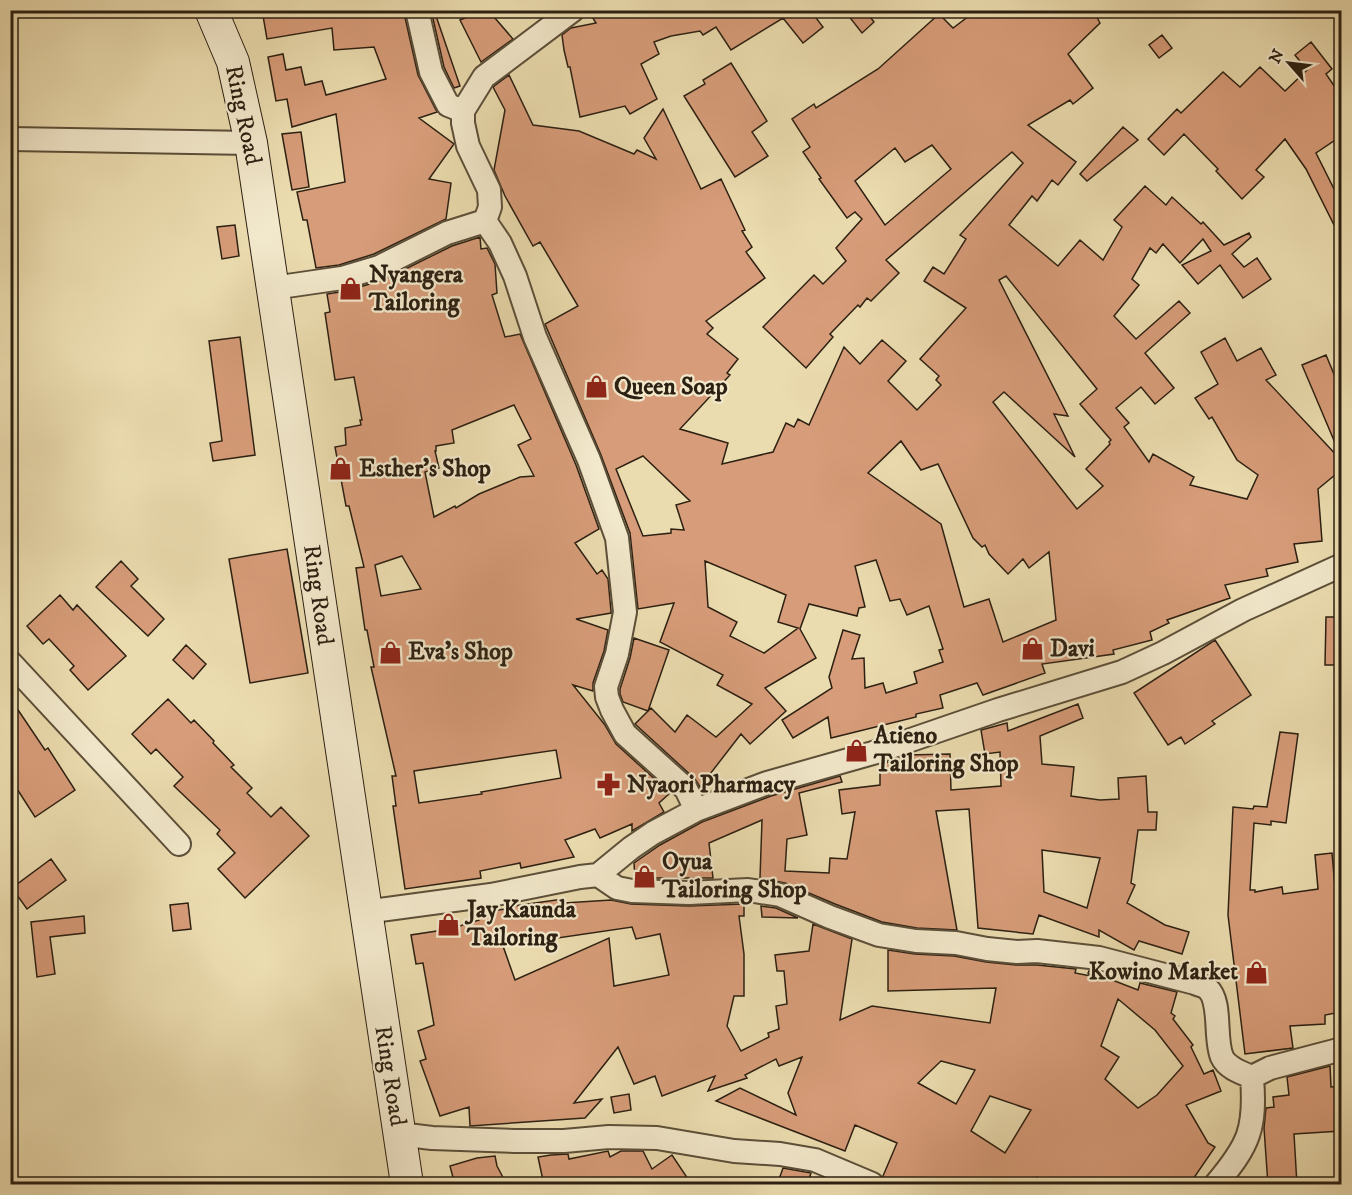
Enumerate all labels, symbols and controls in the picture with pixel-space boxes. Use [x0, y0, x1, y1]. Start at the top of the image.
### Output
north arrow [1259, 33, 1319, 93]
text: N [1265, 46, 1289, 67]
street label: Ring Road [218, 62, 268, 168]
place label: Nyangera Tailoring [368, 260, 464, 318]
shop icon: Nyangera Tailoring [338, 276, 364, 302]
place label: Queen Soap [614, 372, 727, 402]
shop icon: Queen Soap [583, 374, 609, 400]
place label: Esther's Shop [359, 454, 491, 484]
shop icon: Esther's Shop [328, 456, 354, 482]
street label: Ring Road [296, 543, 340, 647]
place label: Davi [1050, 634, 1095, 664]
shop icon: Davi [1019, 636, 1045, 662]
place label: Eva's Shop [408, 637, 513, 667]
shop icon: Eva's Shop [377, 639, 403, 665]
place label: Atieno Tailoring Shop [873, 721, 1018, 779]
shop icon: Atieno Tailoring Shop [843, 737, 869, 763]
place label: Nyaori Pharmacy [627, 770, 796, 800]
pharmacy icon: Nyaori Pharmacy [596, 772, 622, 798]
place label: Oyua Tailoring Shop [661, 847, 806, 905]
shop icon: Oyua Tailoring Shop [631, 863, 657, 889]
place label: Jay Kaunda Tailoring [464, 895, 577, 953]
shop icon: Jay Kaunda Tailoring [436, 911, 462, 937]
place label: Kowino Market [1089, 957, 1238, 987]
shop icon: Kowino Market [1243, 959, 1269, 985]
street label: Ring Road [367, 1024, 413, 1128]

